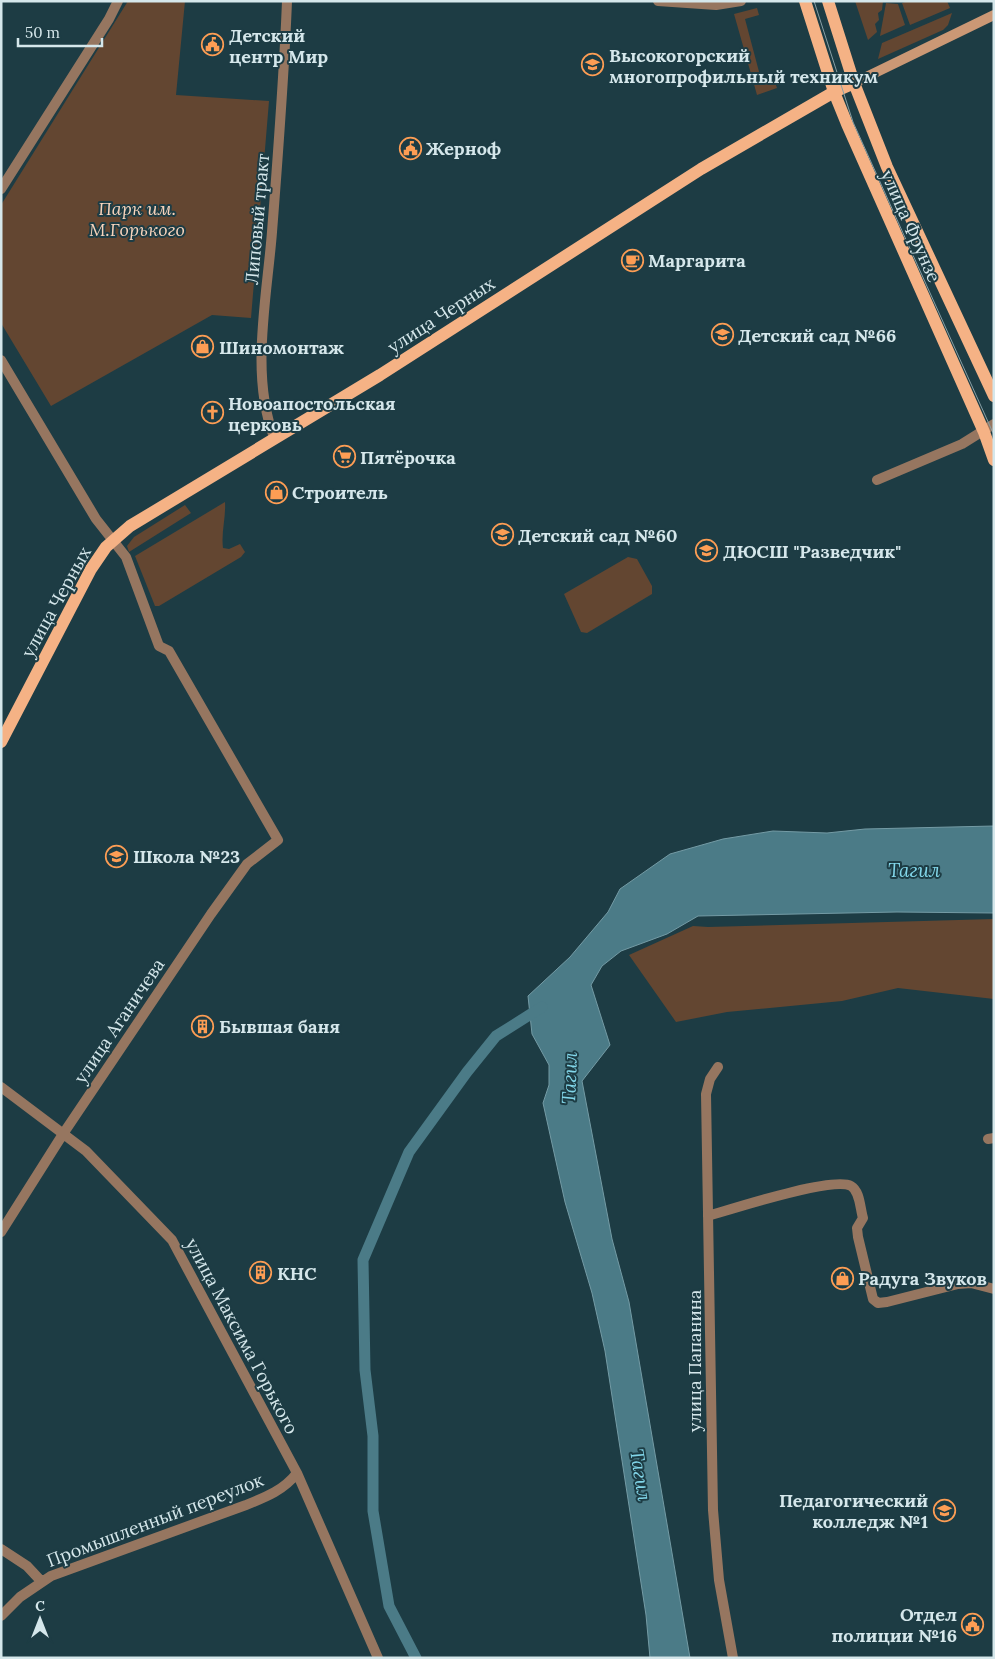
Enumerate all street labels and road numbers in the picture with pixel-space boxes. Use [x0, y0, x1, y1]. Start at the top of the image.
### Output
street label: Липовый тракт [240, 152, 274, 286]
street label: улица Фрунзе [876, 166, 946, 286]
street label: улица Черных [383, 272, 499, 358]
street label: улица Черных [16, 542, 96, 662]
street label: улица Аганичева [69, 954, 169, 1088]
street label: улица Максима Горького [180, 1234, 304, 1438]
street label: улица Папанина [683, 1290, 706, 1432]
street label: Промышленный переулок [43, 1468, 267, 1572]

